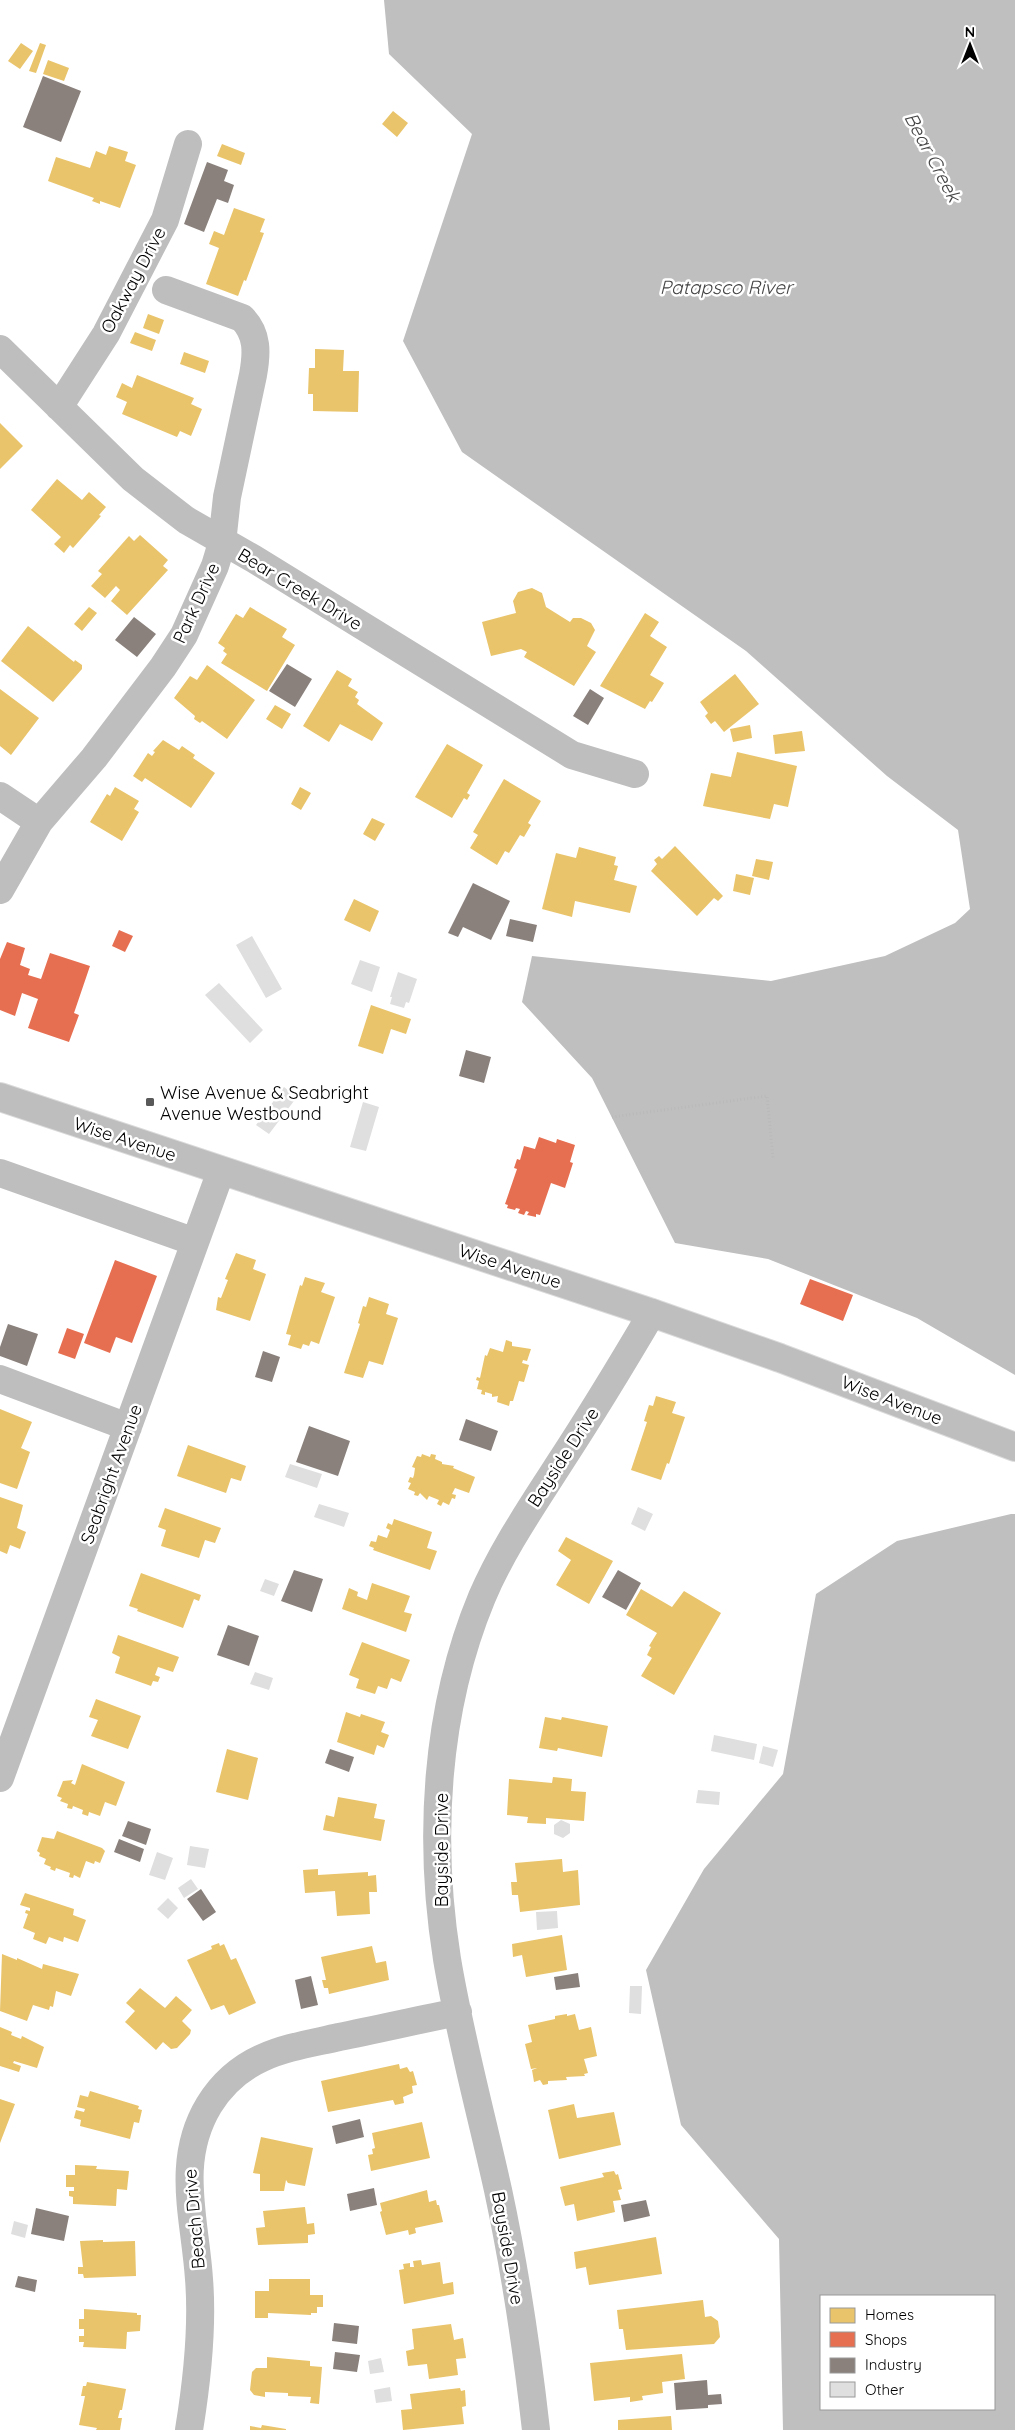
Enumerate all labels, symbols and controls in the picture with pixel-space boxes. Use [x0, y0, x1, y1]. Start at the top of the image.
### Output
north arrow [945, 20, 995, 70]
text: N [965, 23, 975, 41]
water label: Bear Creek [899, 108, 967, 208]
street label: Oakway Drive [95, 223, 171, 337]
water label: Patapsco River [660, 275, 795, 299]
street label: Bear Creek Drive [234, 543, 366, 635]
street label: Park Drive [167, 559, 225, 647]
place label: Wise Avenue & Seabright Avenue Westbound [160, 1081, 369, 1125]
marker: Wise Avenue & Seabright Avenue Westbound [144, 1096, 156, 1108]
street label: Wise Avenue [71, 1112, 179, 1166]
street label: Wise Avenue [456, 1239, 564, 1293]
street label: Wise Avenue [838, 1370, 946, 1430]
street label: Seabright Avenue [75, 1401, 147, 1547]
street label: Bayside Drive [522, 1403, 604, 1511]
street label: Bayside Drive [430, 1793, 453, 1907]
street label: Beach Drive [178, 2168, 210, 2270]
street label: Bayside Drive [487, 2190, 529, 2306]
legend [820, 2295, 995, 2410]
text: Homes [865, 2305, 914, 2324]
text: Shops [865, 2330, 907, 2349]
text: Industry [865, 2355, 922, 2374]
text: Other [865, 2380, 905, 2399]

